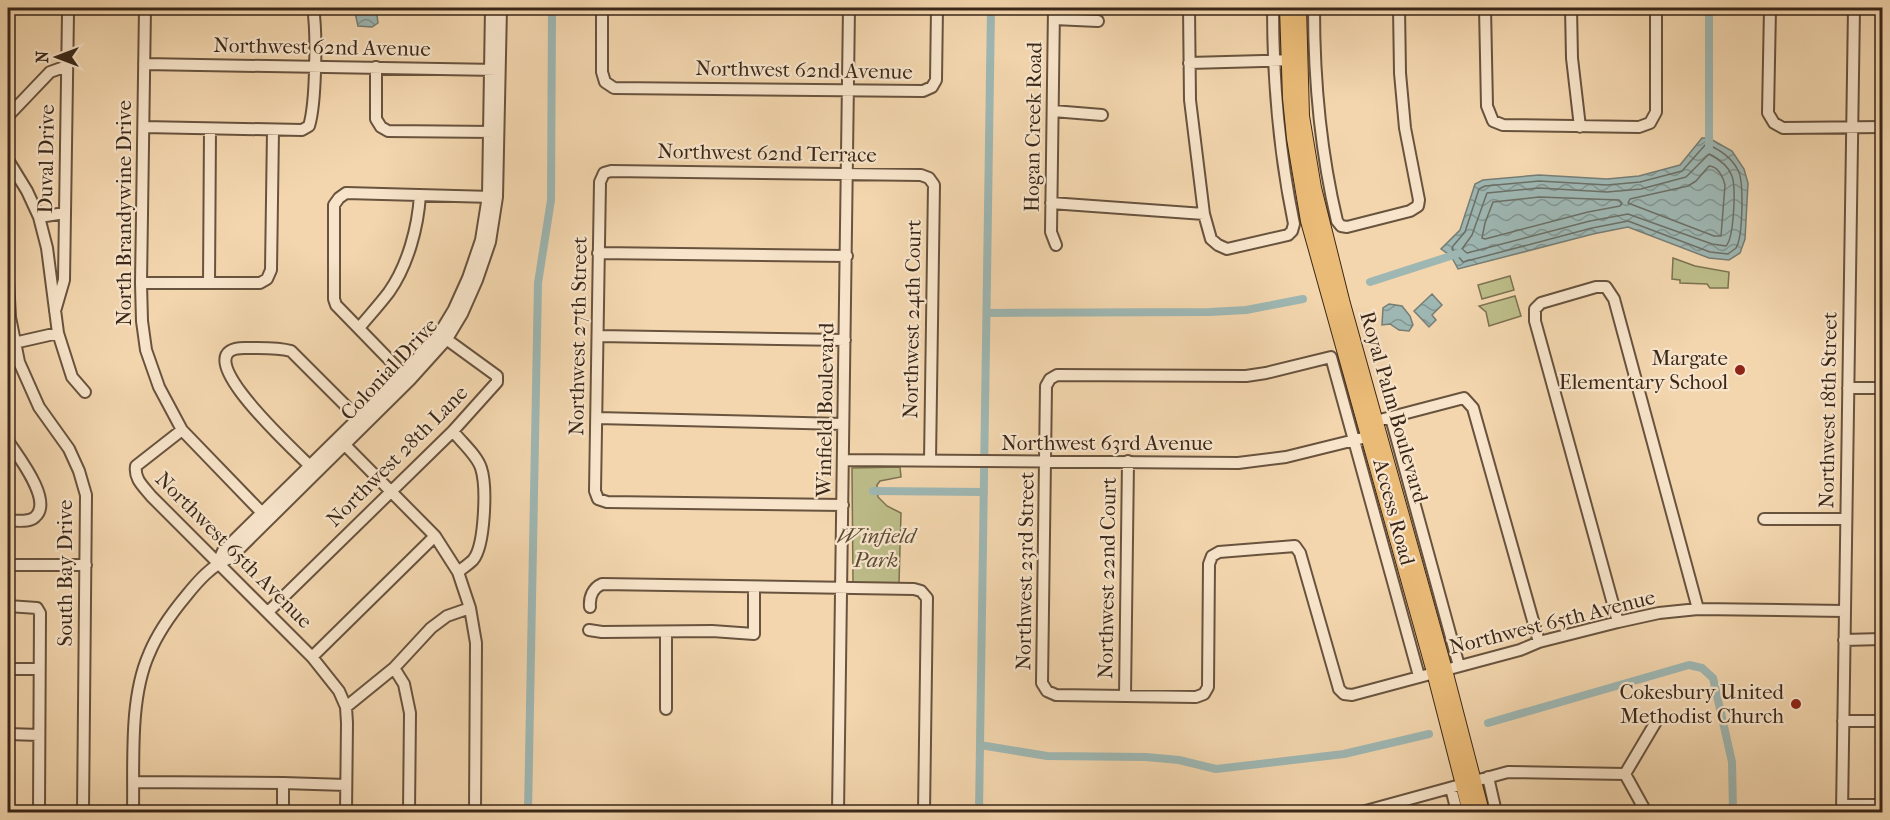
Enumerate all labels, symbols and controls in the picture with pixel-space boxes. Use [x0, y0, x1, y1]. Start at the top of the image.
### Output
north arrow [27, 27, 87, 87]
street label: Northwest 62nd Avenue [213, 33, 431, 61]
street label: Hogan Creek Road [1020, 41, 1046, 212]
text: N [33, 50, 52, 63]
street label: Northwest 62nd Avenue [695, 56, 913, 84]
street label: North Brandywine Drive [112, 100, 136, 326]
street label: Duval Drive [33, 104, 59, 214]
street label: Northwest 62nd Terrace [657, 139, 877, 167]
street label: Northwest 24th Court [898, 219, 926, 419]
street label: Northwest 27th Street [564, 236, 592, 436]
street label: Royal Palm Boulevard [1355, 309, 1433, 506]
street label: Northwest 18th Street [1814, 311, 1842, 508]
street label: Colonial Drive [336, 313, 442, 425]
street label: Winfield Boulevard [811, 322, 839, 498]
place label: Margate Elementary School [1559, 346, 1728, 394]
marker: Margate Elementary School [1733, 363, 1747, 377]
street label: Northwest 28th Lane [322, 381, 472, 531]
street label: Northwest 63rd Avenue [1001, 431, 1213, 455]
street label: Access Road [1368, 455, 1420, 568]
street label: Northwest 65th Avenue [151, 467, 317, 633]
street label: Northwest 23rd Street [1011, 471, 1039, 671]
street label: Northwest 22nd Court [1093, 476, 1121, 679]
street label: South Bay Drive [53, 500, 77, 646]
park label: Winfield Park [837, 524, 918, 572]
street label: Northwest 65th Avenue [1447, 585, 1657, 659]
place label: Cokesbury United Methodist Church [1619, 680, 1785, 728]
marker: Cokesbury United Methodist Church [1789, 697, 1803, 711]

